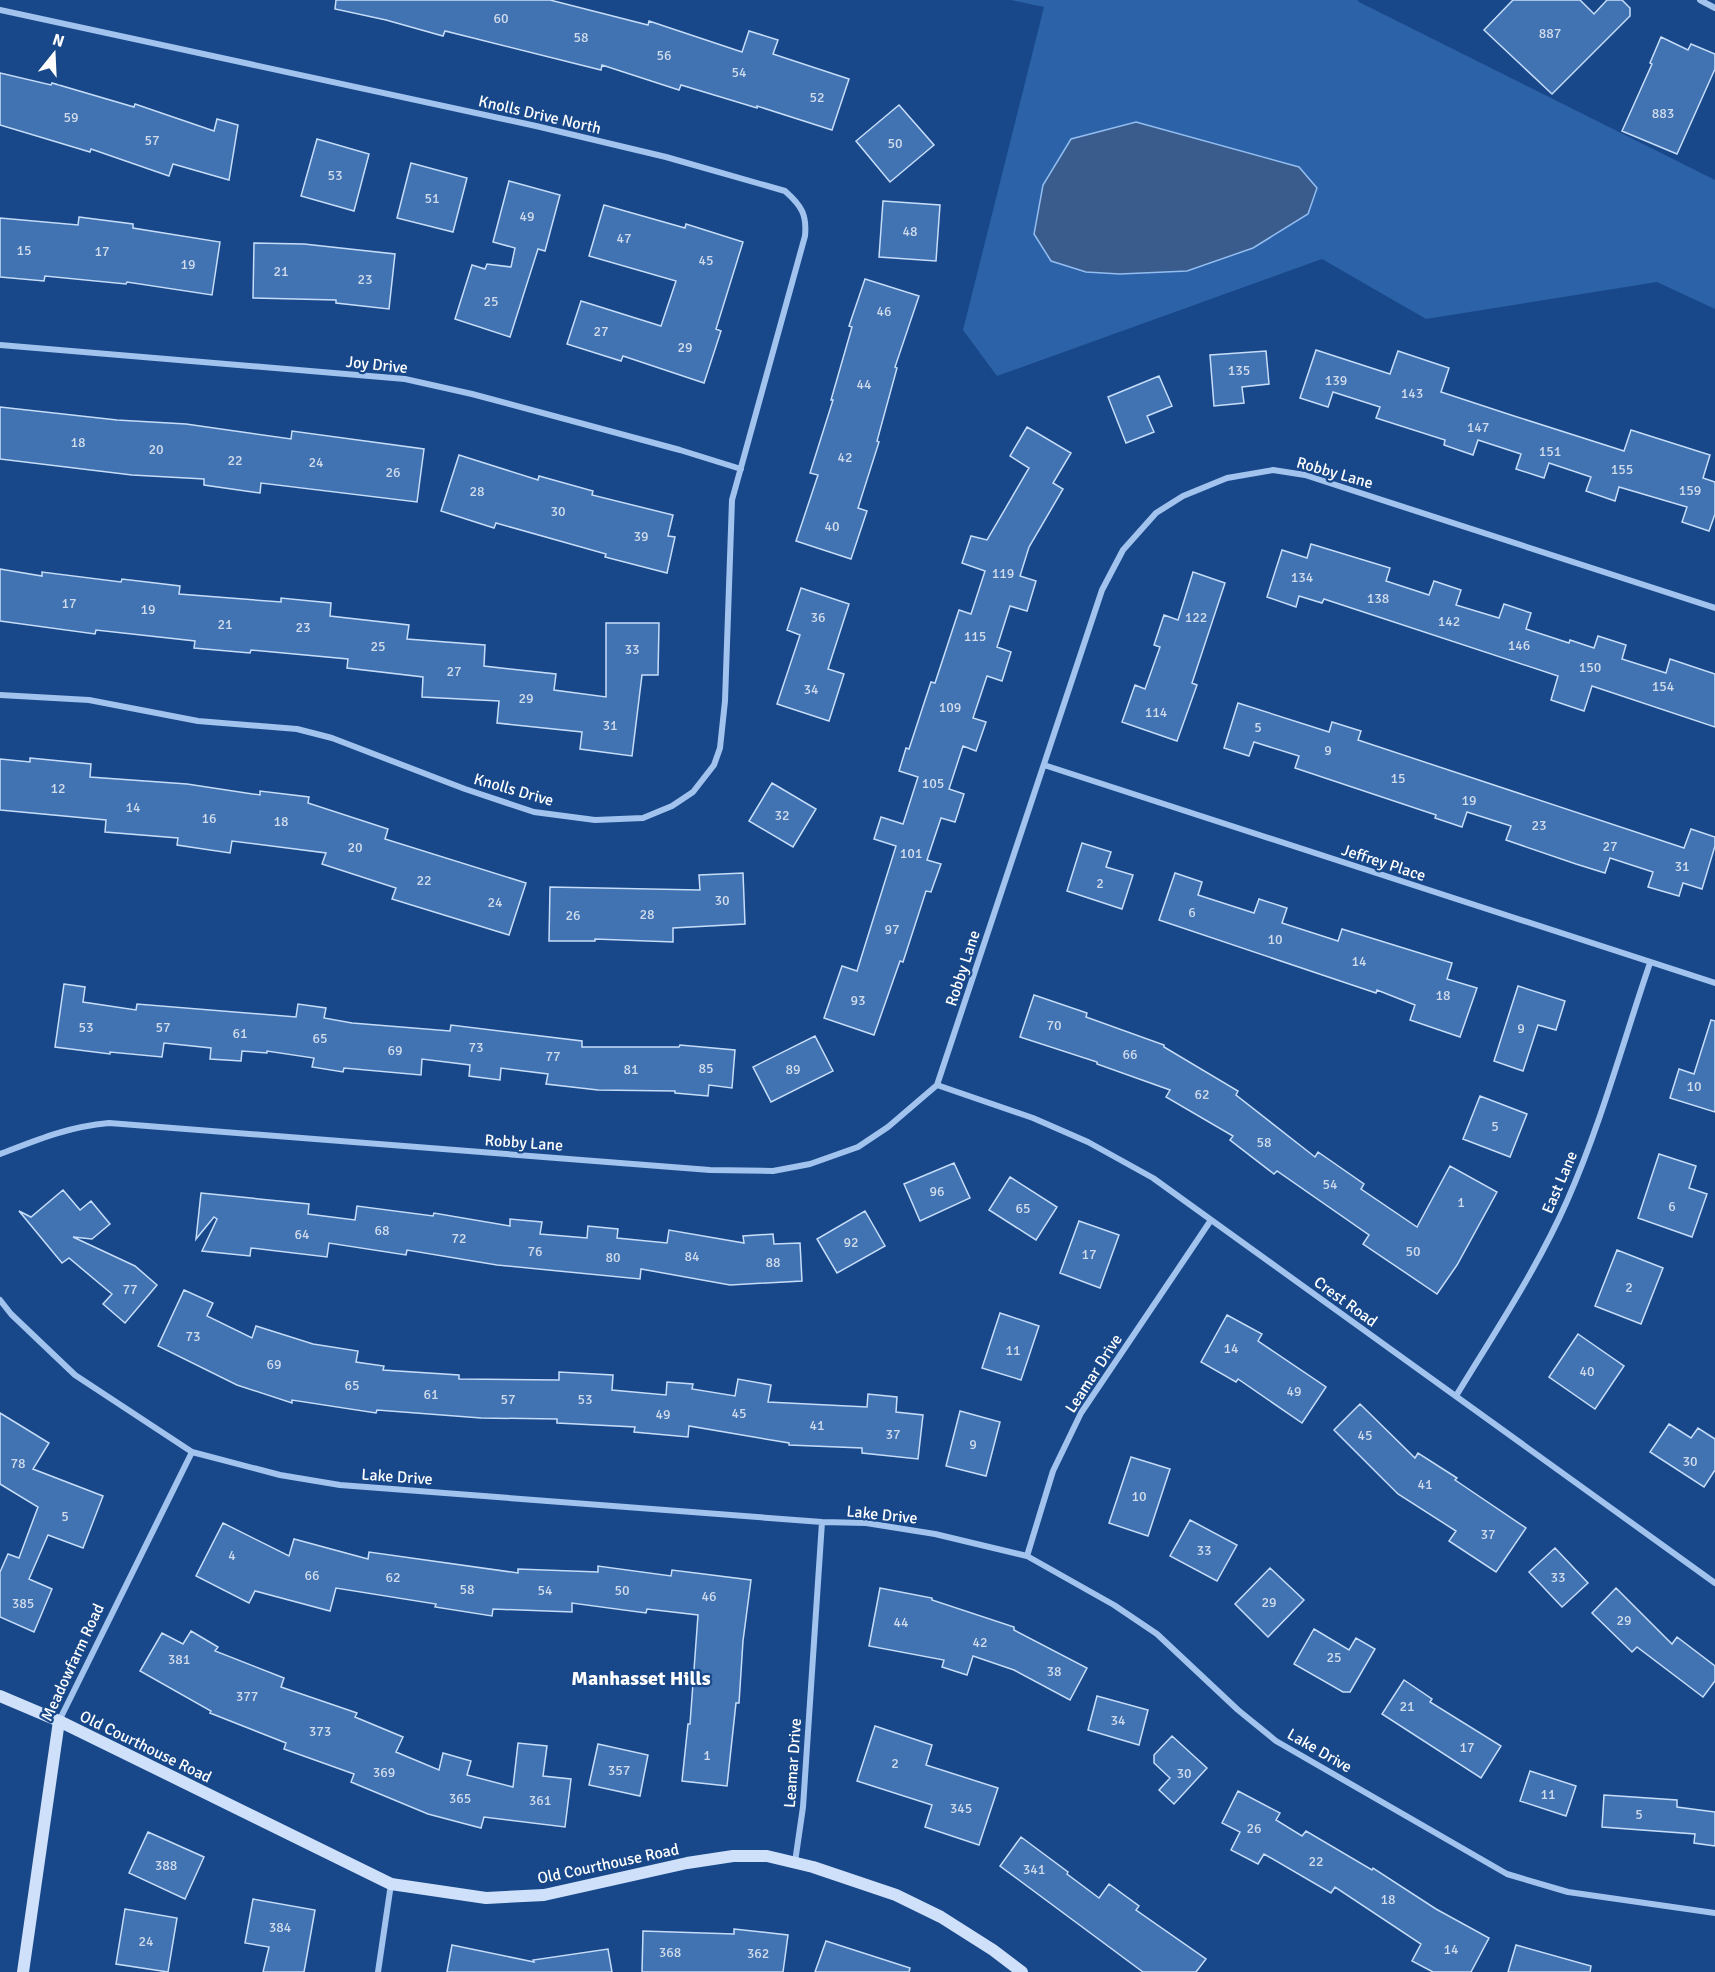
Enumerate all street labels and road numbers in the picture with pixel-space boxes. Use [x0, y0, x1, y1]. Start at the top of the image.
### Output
street label: Knolls Drive North [476, 91, 603, 139]
street label: Joy Drive [345, 352, 409, 378]
street label: Robby Lane [1294, 453, 1375, 493]
street label: Knolls Drive [471, 769, 556, 811]
street label: Jeffrey Place [1339, 840, 1428, 886]
street label: Robby Lane [941, 928, 985, 1009]
street label: Robby Lane [484, 1130, 564, 1156]
street label: East Lane [1538, 1148, 1582, 1217]
street label: Crest Road [1310, 1272, 1381, 1332]
street label: Leamar Drive [1061, 1330, 1127, 1417]
street label: Lake Drive [361, 1465, 433, 1489]
street label: Lake Drive [845, 1501, 918, 1529]
street label: Meadowfarm Road [37, 1601, 109, 1724]
street label: Old Courthouse Road [76, 1706, 215, 1787]
street label: Leamar Drive [780, 1717, 806, 1809]
street label: Lake Drive [1284, 1724, 1355, 1777]
street label: Old Courthouse Road [536, 1839, 681, 1889]

